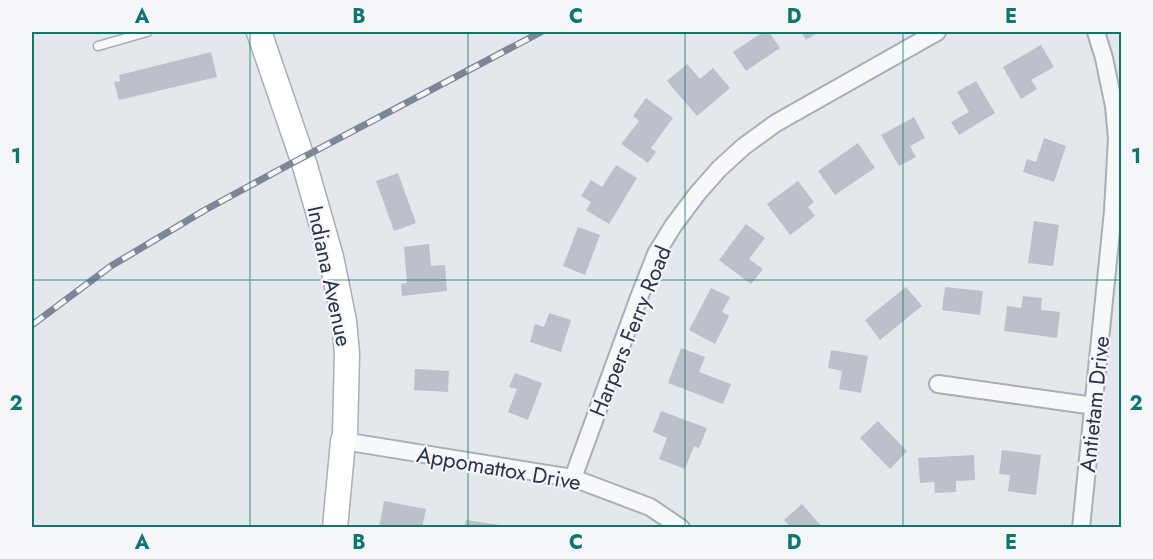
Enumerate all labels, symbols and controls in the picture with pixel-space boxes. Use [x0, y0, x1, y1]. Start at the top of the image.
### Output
text: A [134, 2, 150, 31]
text: B [352, 2, 366, 31]
text: C [569, 2, 583, 31]
text: D [787, 2, 801, 31]
text: E [1005, 2, 1017, 31]
text: 1 [11, 142, 21, 171]
text: 1 [1131, 142, 1141, 171]
street label: Indiana Avenue [299, 203, 361, 349]
street label: Harpers Ferry Road [581, 241, 679, 421]
street label: Antietam Drive [1071, 334, 1117, 474]
text: 2 [9, 389, 23, 418]
text: 2 [1129, 389, 1143, 418]
street label: Appomattox Drive [414, 438, 584, 498]
text: A [134, 528, 150, 557]
text: B [352, 528, 366, 557]
text: C [569, 528, 583, 557]
text: D [787, 528, 801, 557]
text: E [1005, 528, 1017, 557]

